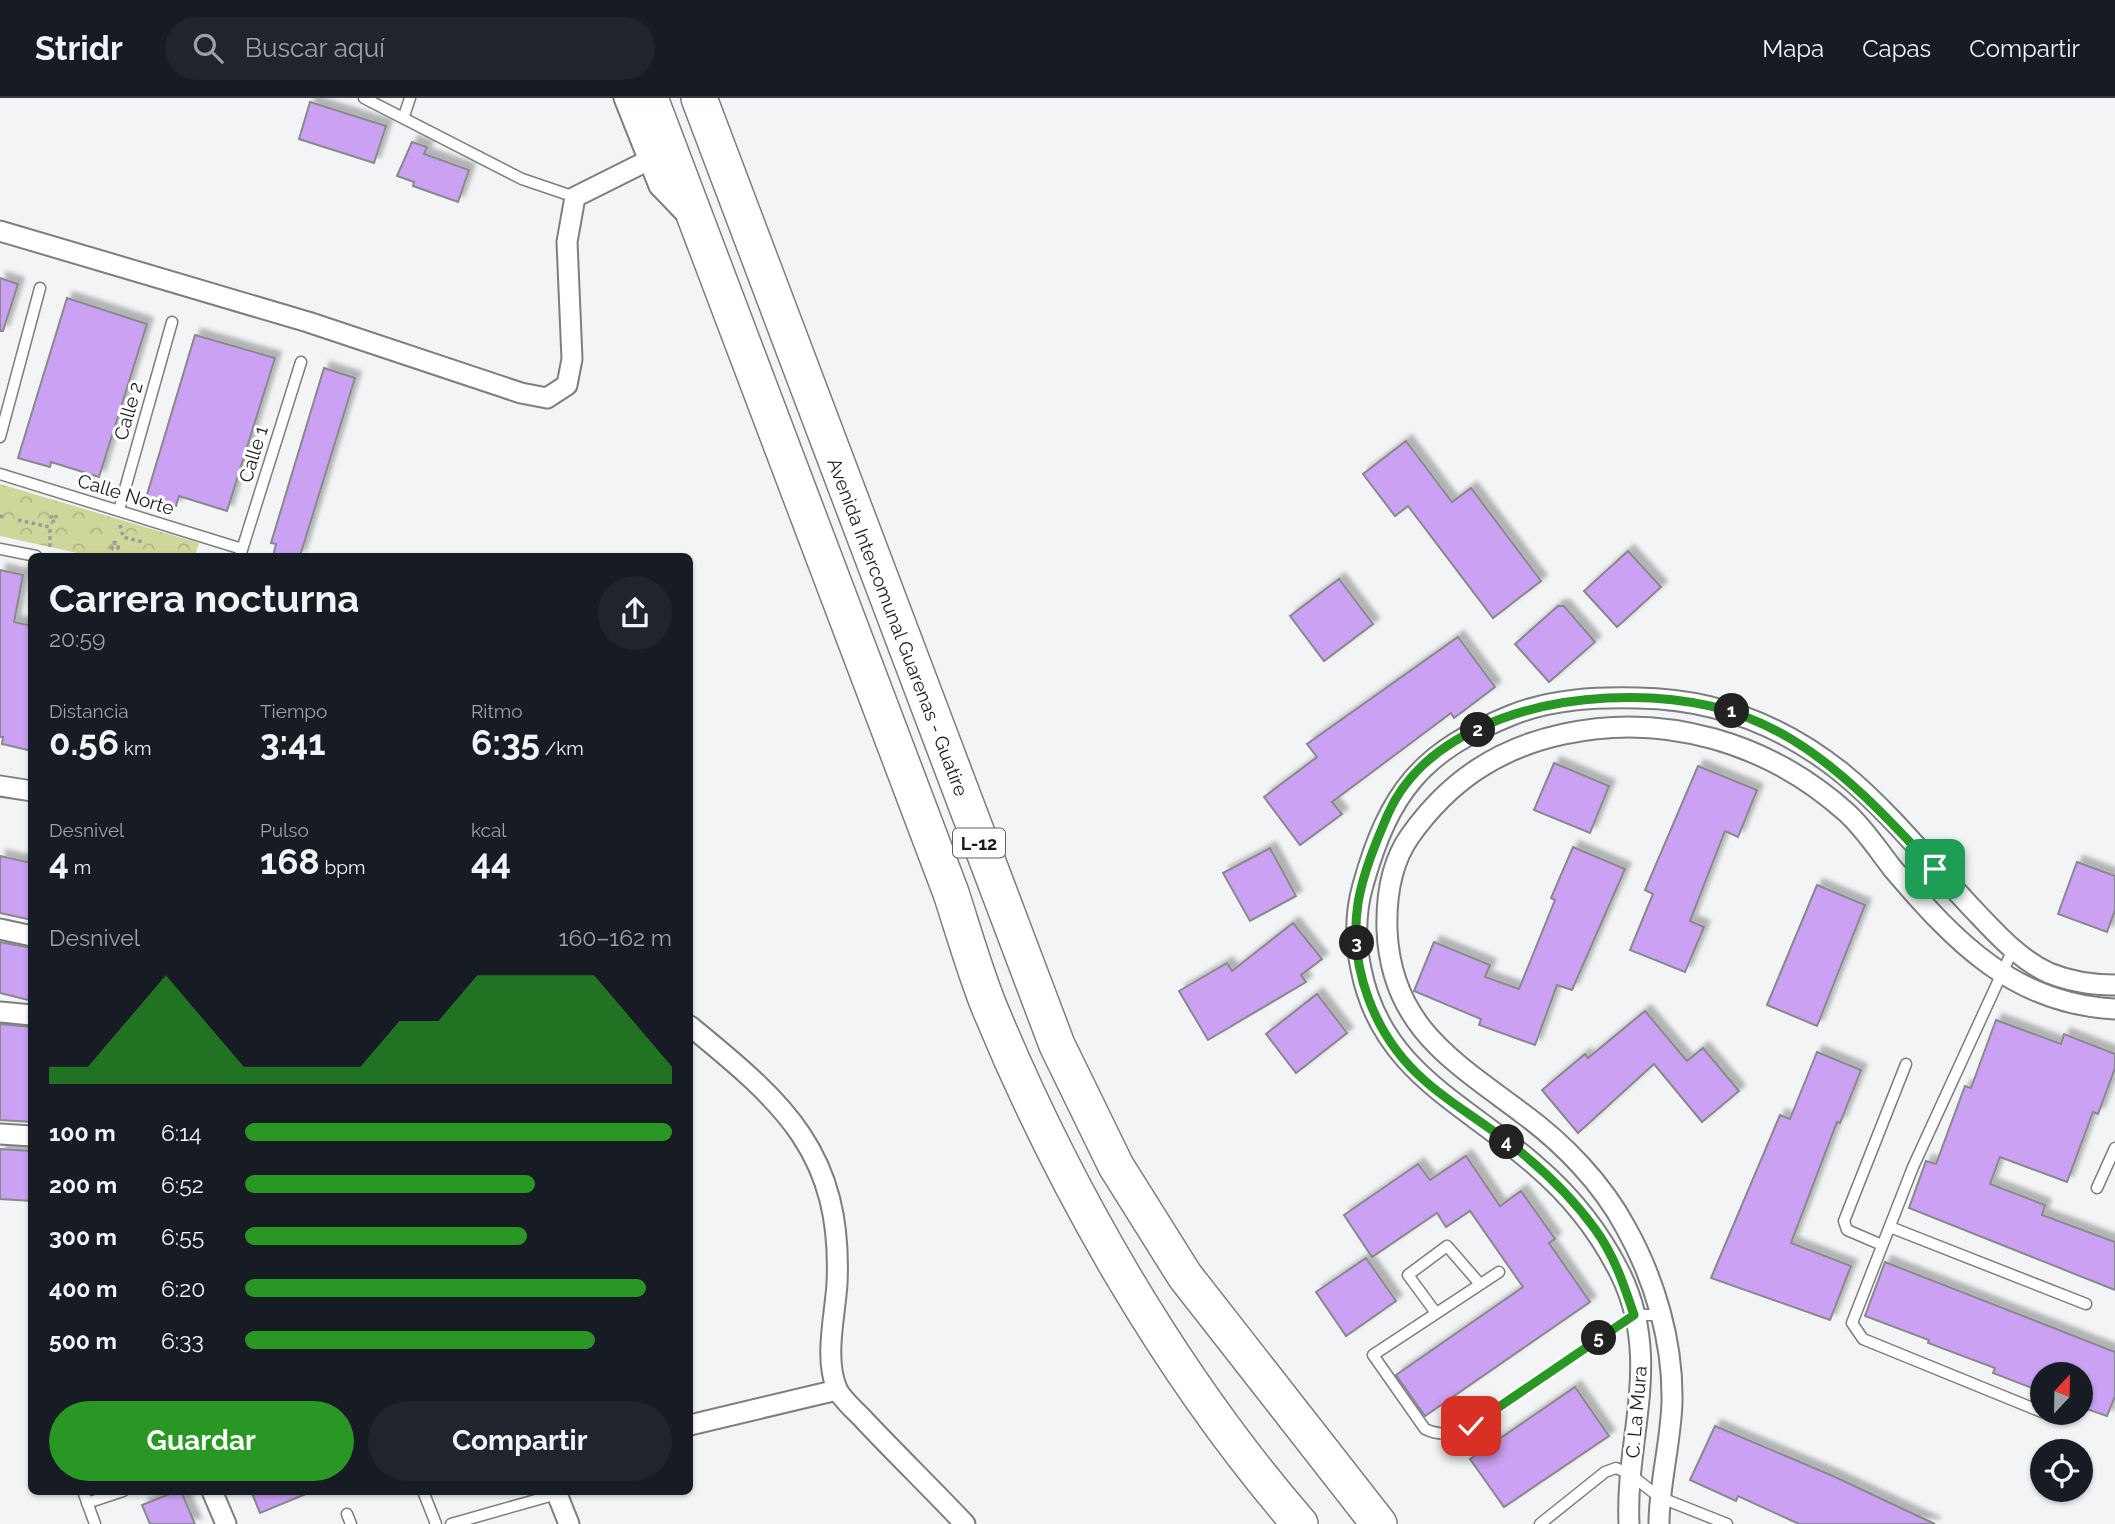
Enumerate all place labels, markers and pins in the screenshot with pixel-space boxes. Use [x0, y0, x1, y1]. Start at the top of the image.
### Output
pin: 1 [1714, 694, 1750, 728]
pin: 2 [1460, 712, 1496, 748]
pin [1905, 839, 1965, 899]
pin: 3 [1340, 926, 1374, 960]
pin: 4 [1490, 1124, 1524, 1160]
pin: 5 [1582, 1320, 1616, 1356]
pin [1441, 1396, 1501, 1456]

